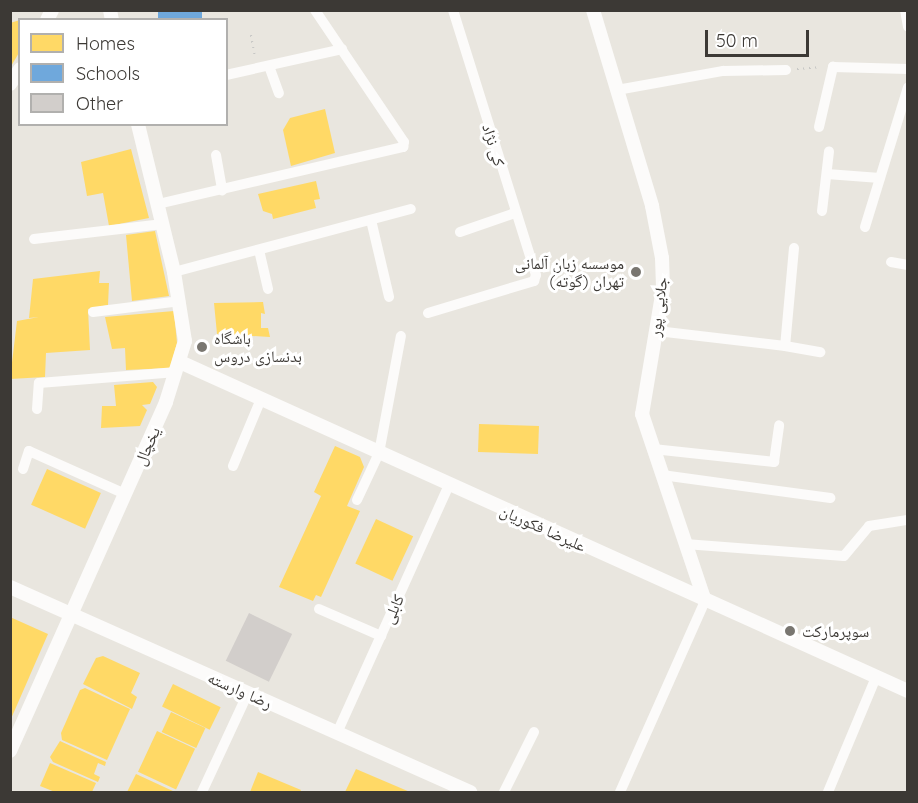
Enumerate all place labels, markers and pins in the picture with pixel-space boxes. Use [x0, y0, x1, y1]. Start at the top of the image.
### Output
place label: موسسه زبان آلمانی تهران (گوته) [515, 253, 624, 291]
marker: موسسه زبان آلمانی تهران (گوته) [629, 265, 643, 279]
place label: باشگاه بدنسازی دروس [214, 328, 302, 366]
marker: باشگاه بدنسازی دروس [195, 340, 209, 354]
place label: سوپرمارکت [802, 621, 869, 641]
marker: سوپرمارکت [783, 624, 797, 638]

